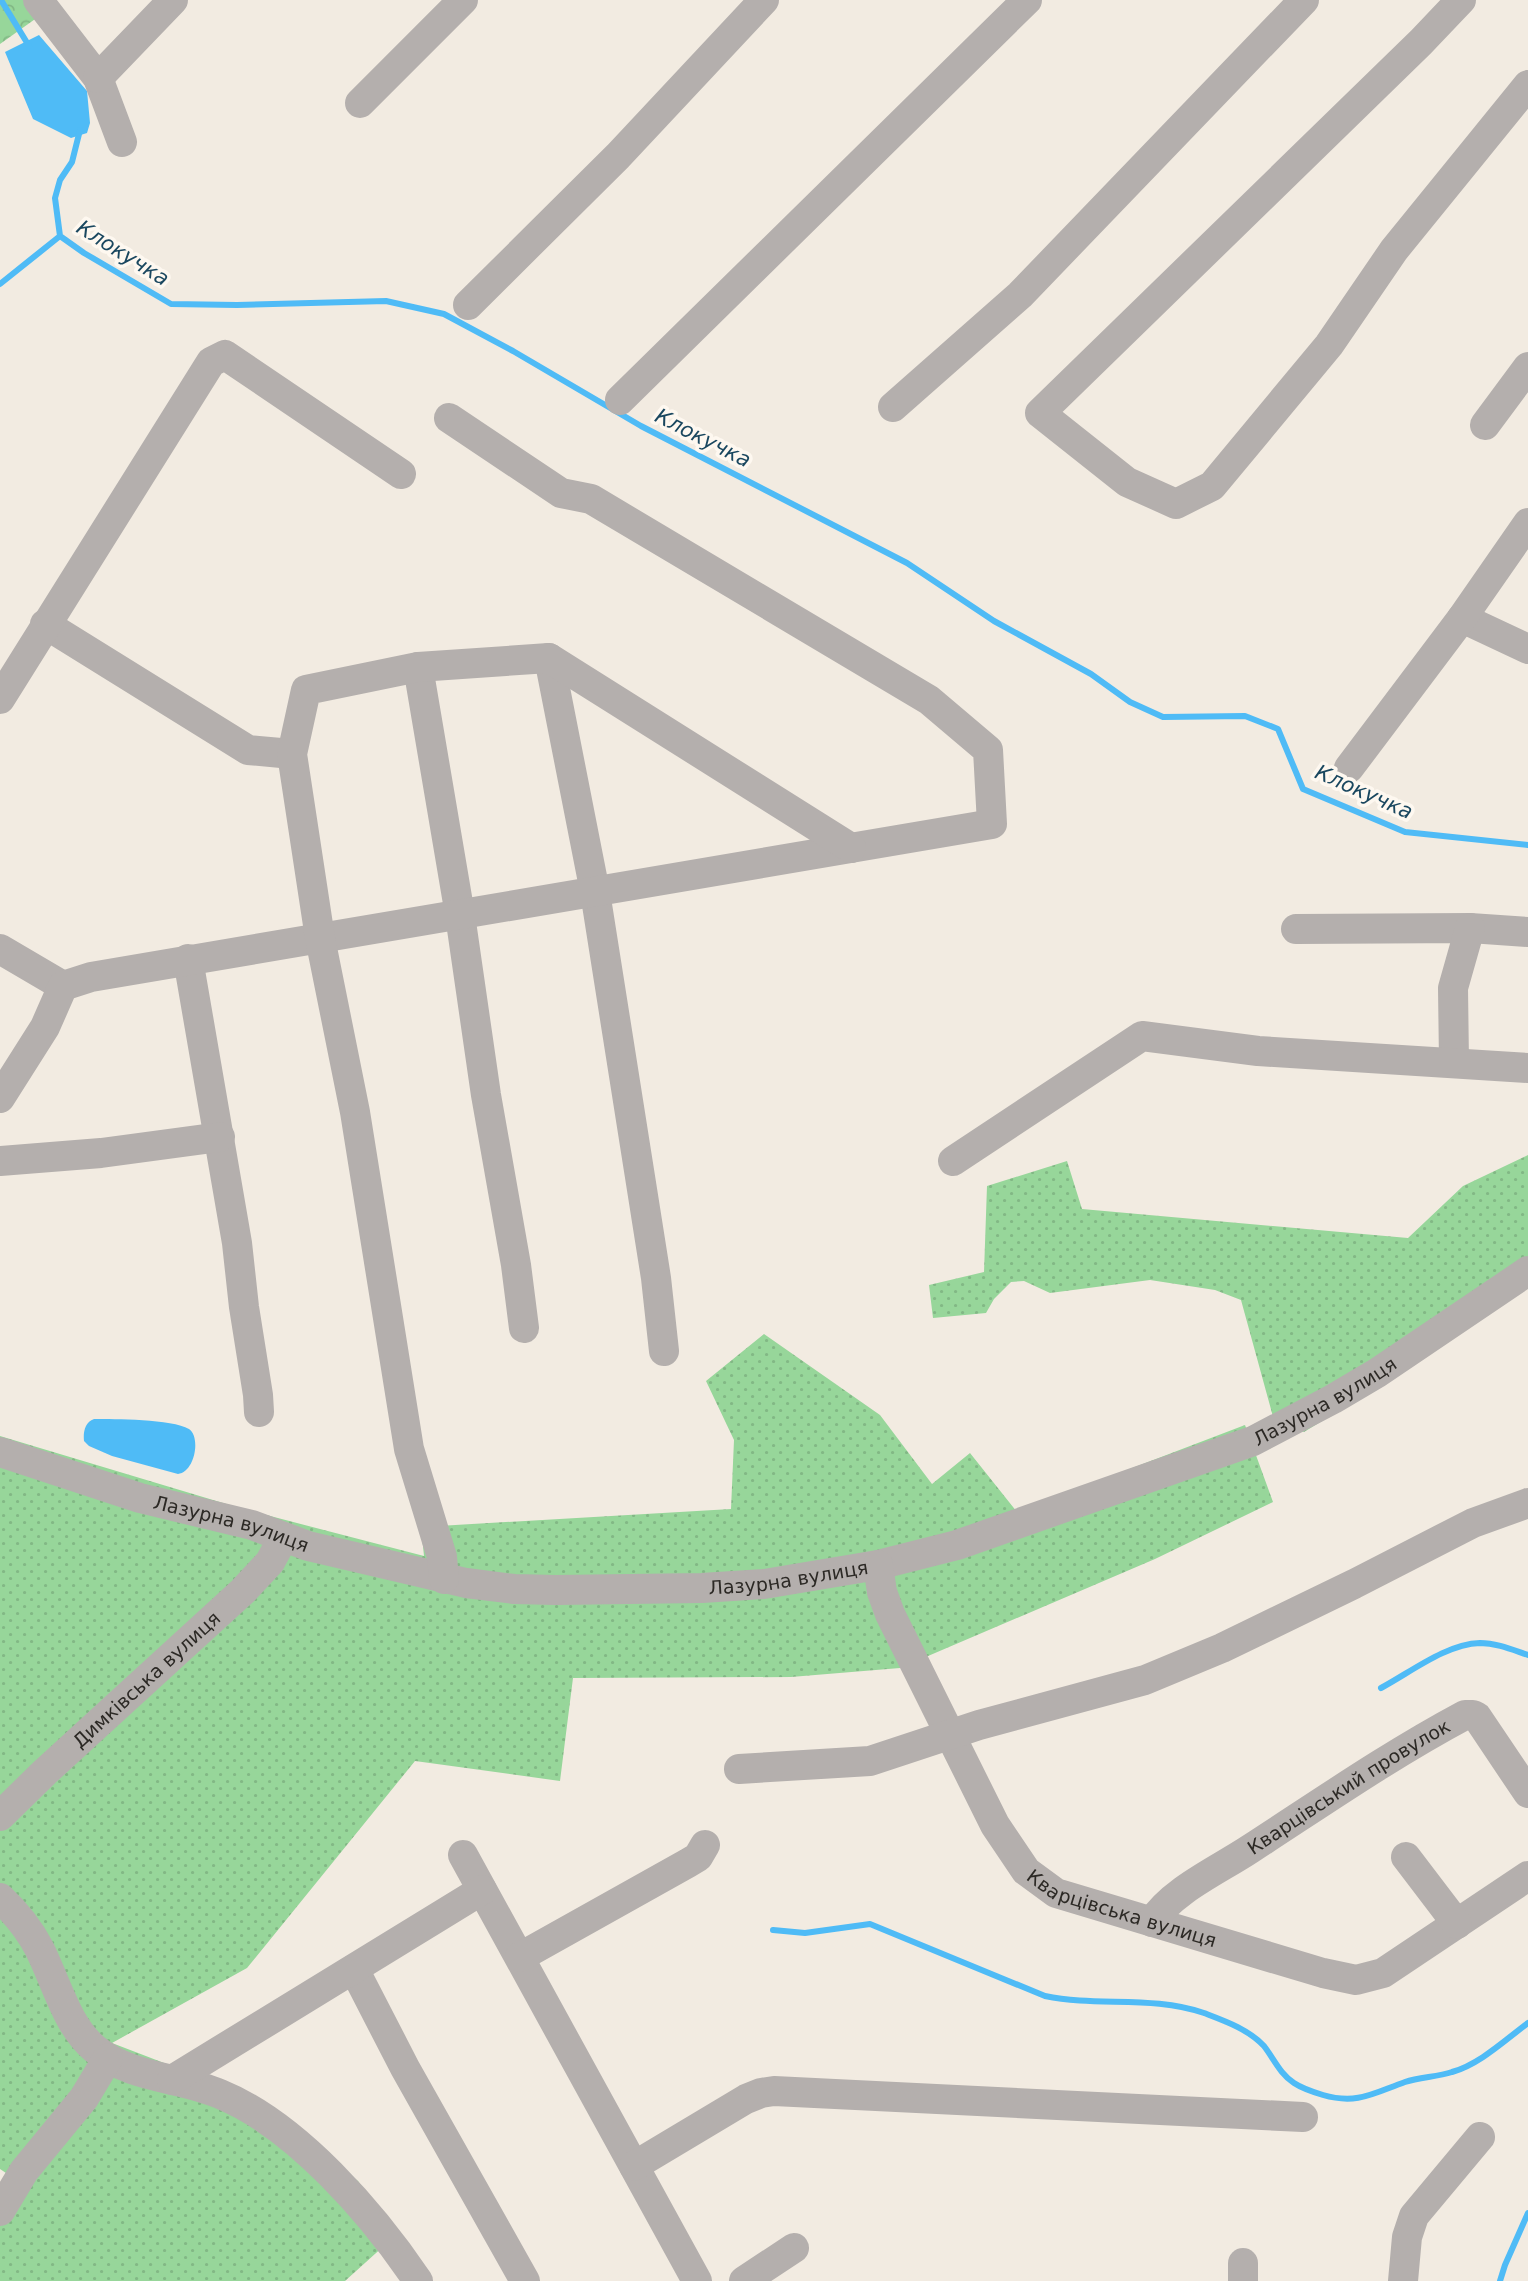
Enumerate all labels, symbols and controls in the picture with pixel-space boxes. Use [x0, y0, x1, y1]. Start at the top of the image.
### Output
water label: Клокучка [72, 215, 174, 291]
water label: Клокучка [651, 404, 755, 472]
water label: Клокучка [1311, 760, 1417, 824]
street label: Лазурна вулиця [1249, 1352, 1401, 1450]
street label: Лазурна вулиця [151, 1491, 312, 1556]
street label: Лазурна вулиця [708, 1556, 870, 1599]
street label: Димківська вулиця [68, 1607, 224, 1752]
street label: Кварцівський провулок [1243, 1714, 1454, 1859]
street label: Кварцівська вулиця [1023, 1865, 1219, 1951]

